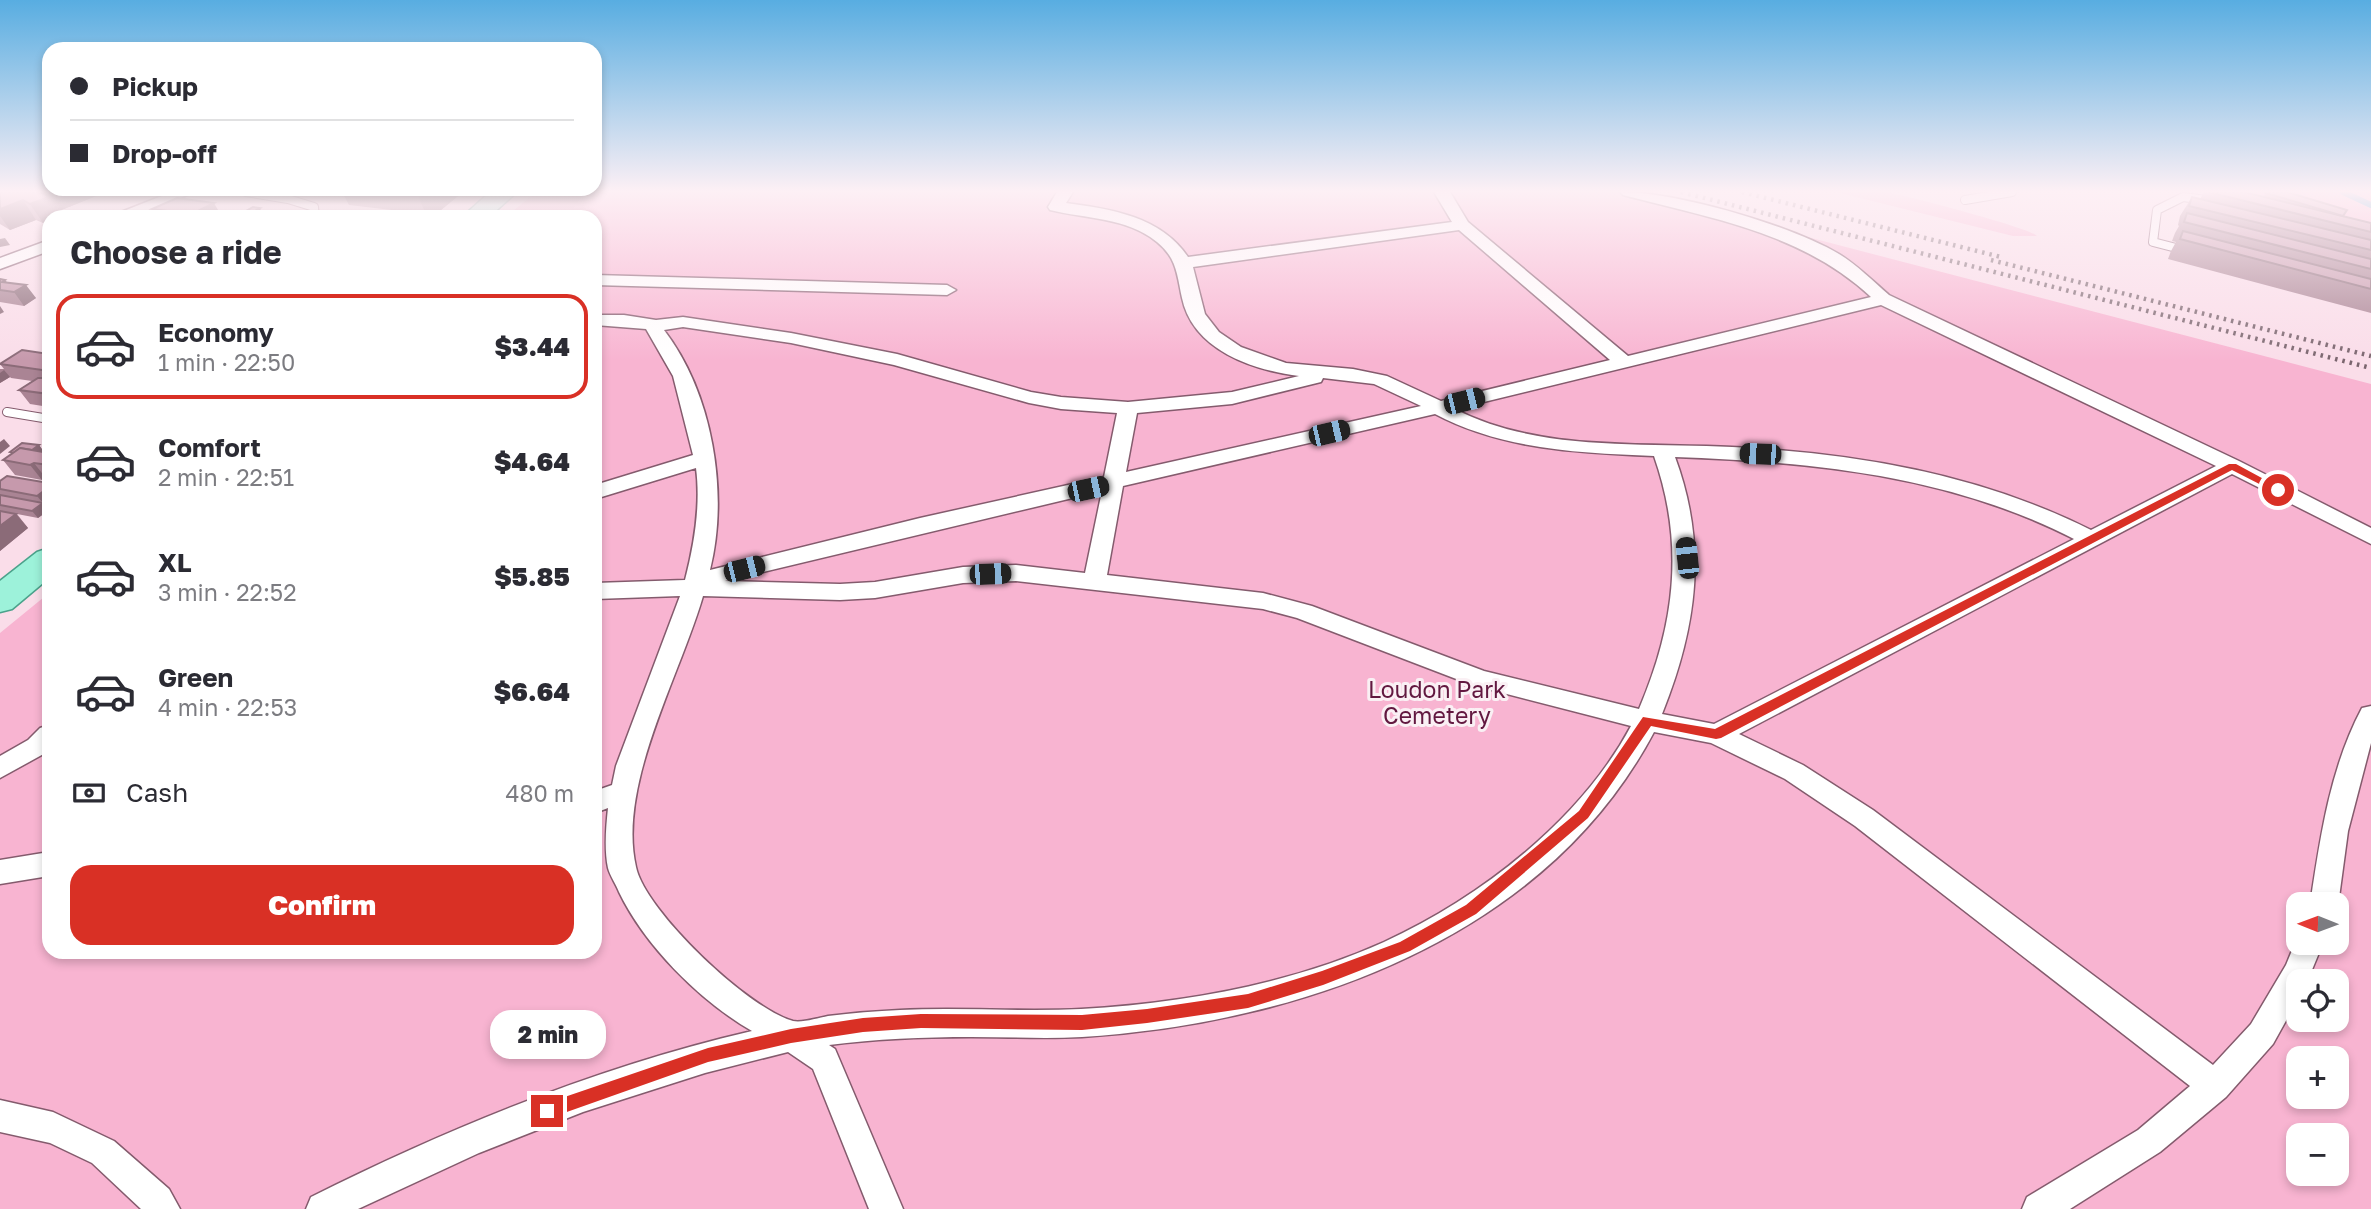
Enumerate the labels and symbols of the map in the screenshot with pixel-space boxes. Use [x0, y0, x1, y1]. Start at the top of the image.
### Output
car [1442, 386, 1487, 416]
car [1307, 418, 1352, 448]
car [1739, 443, 1782, 465]
car [1066, 474, 1111, 504]
route start [2262, 474, 2294, 506]
car [1675, 536, 1700, 580]
car [722, 554, 767, 584]
car [969, 563, 1012, 585]
park label: Loudon Park Cemetery [1368, 675, 1506, 729]
north arrow [2286, 892, 2348, 956]
callout: 2 min [489, 1010, 605, 1058]
route end [531, 1095, 563, 1127]

